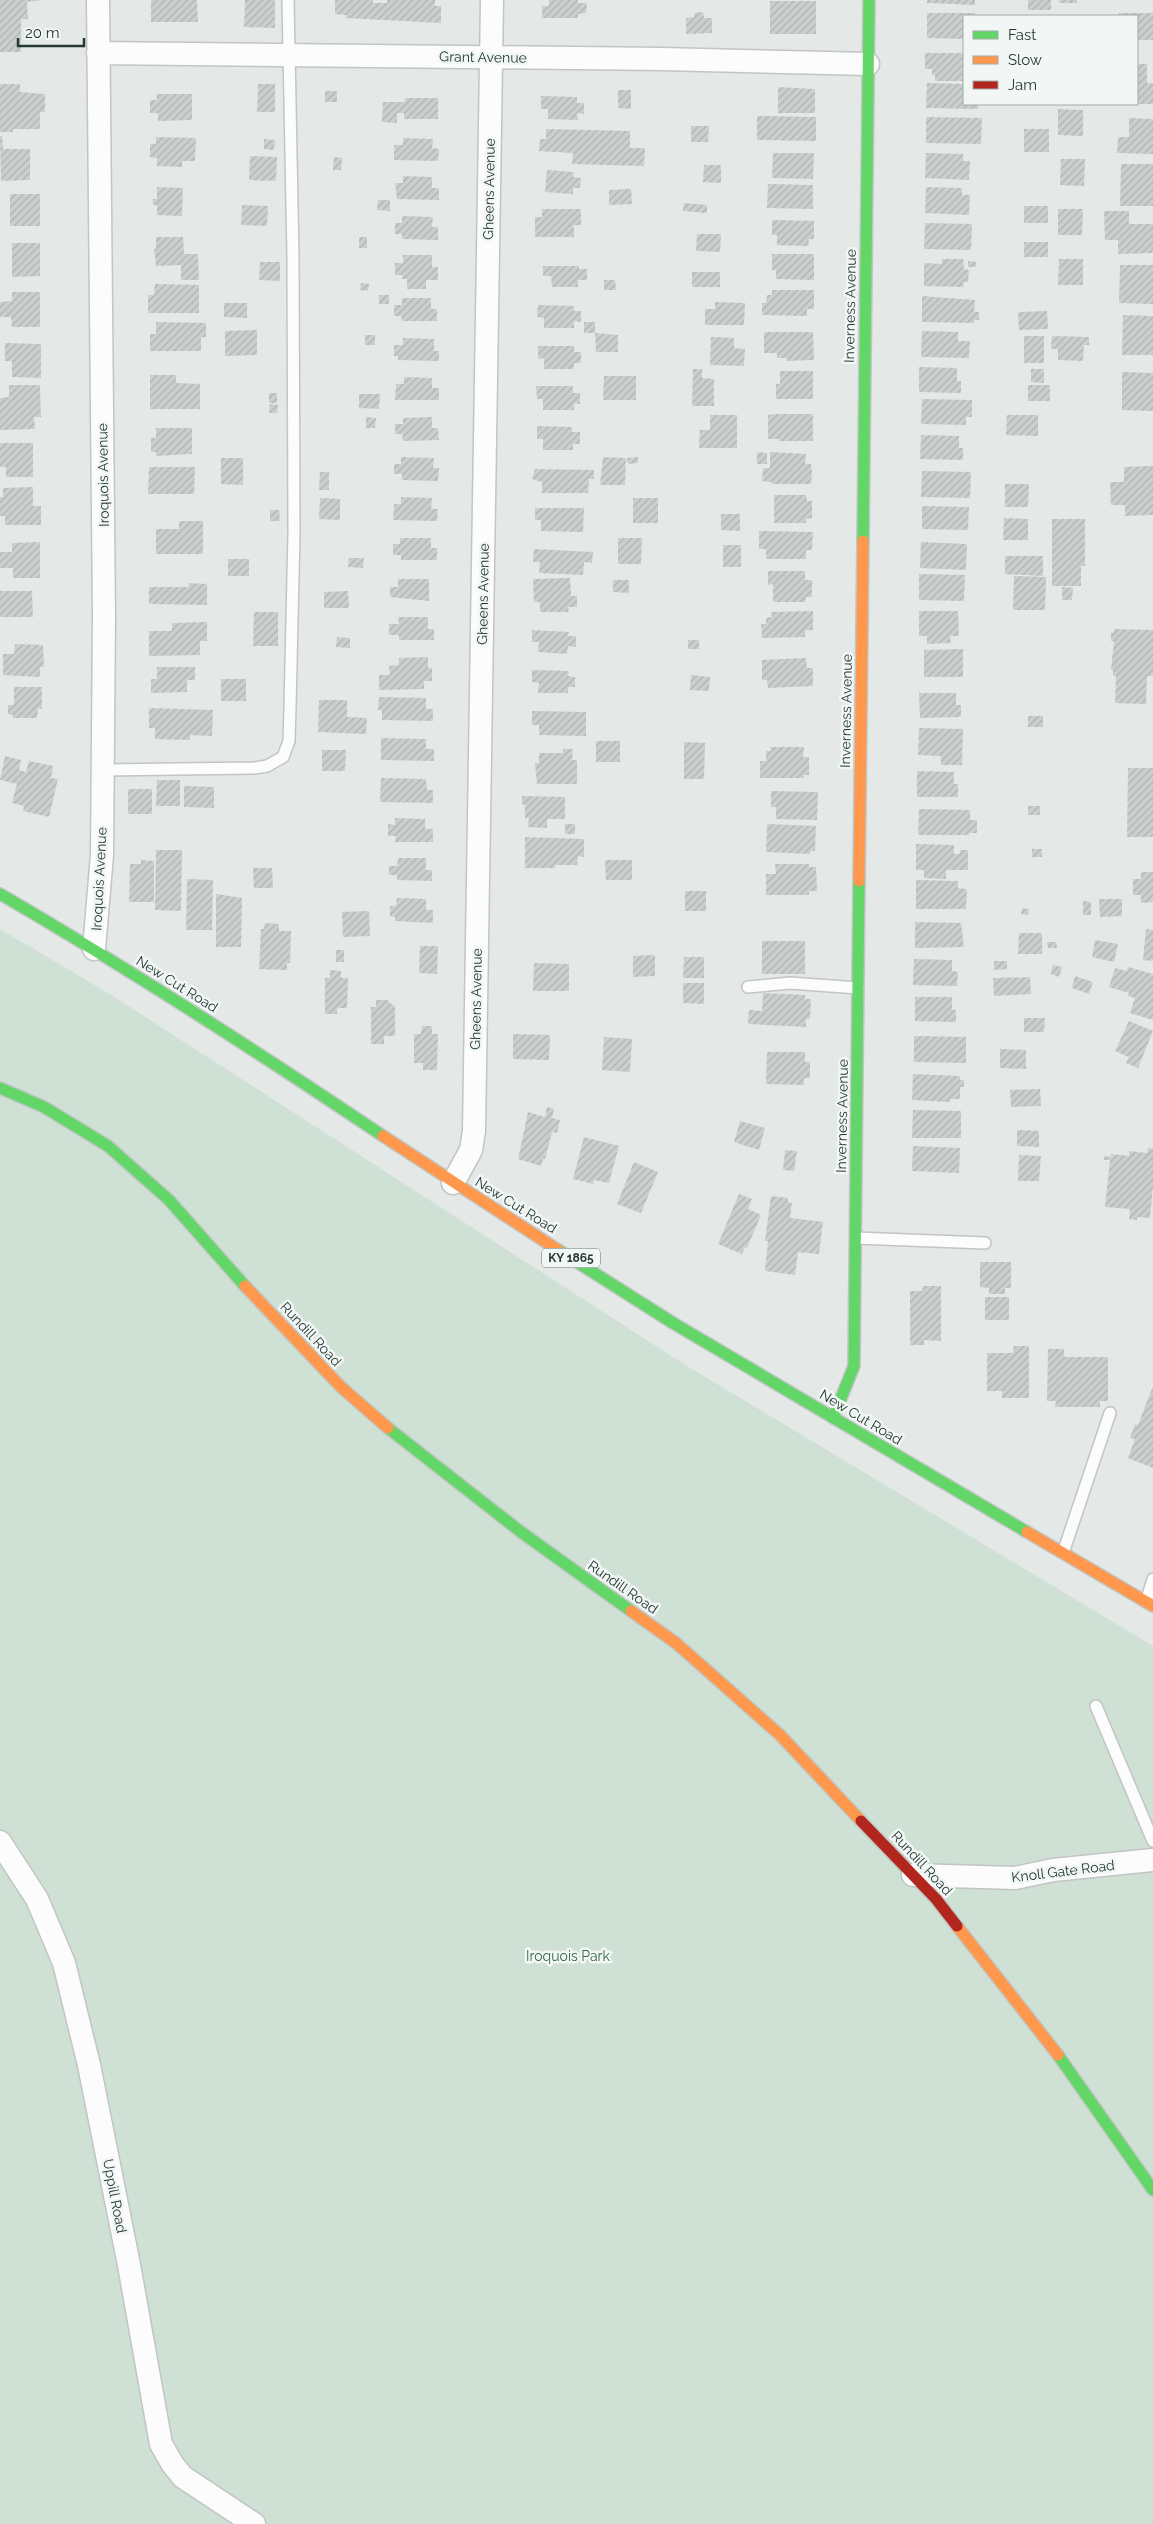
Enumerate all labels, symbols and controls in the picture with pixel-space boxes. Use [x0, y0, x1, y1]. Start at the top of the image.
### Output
scale bar [18, 15, 84, 47]
legend [963, 15, 1138, 105]
text: 20 m [25, 24, 60, 42]
text: Fast [1008, 26, 1036, 44]
street label: Grant Avenue [439, 48, 527, 66]
text: Slow [1008, 51, 1042, 69]
text: Jam [1008, 76, 1037, 94]
street label: Gheens Avenue [480, 138, 498, 240]
street label: Inverness Avenue [841, 249, 859, 363]
street label: Iroquois Avenue [94, 423, 112, 527]
street label: Gheens Avenue [474, 543, 492, 645]
street label: Inverness Avenue [837, 654, 855, 768]
street label: Iroquois Avenue [88, 827, 110, 931]
street label: Gheens Avenue [467, 948, 485, 1050]
street label: New Cut Road [133, 953, 221, 1015]
street label: Inverness Avenue [833, 1059, 851, 1173]
street label: New Cut Road [472, 1174, 560, 1236]
road number: KY 1865 [542, 1248, 600, 1268]
street label: Rundill Road [277, 1299, 345, 1369]
street label: New Cut Road [817, 1386, 905, 1448]
street label: Rundill Road [585, 1557, 661, 1617]
street label: Rundill Road [888, 1828, 956, 1898]
street label: Knoll Gate Road [1011, 1857, 1115, 1885]
park label: Iroquois Park [526, 1948, 610, 1964]
street label: Uppill Road [100, 2158, 130, 2234]

